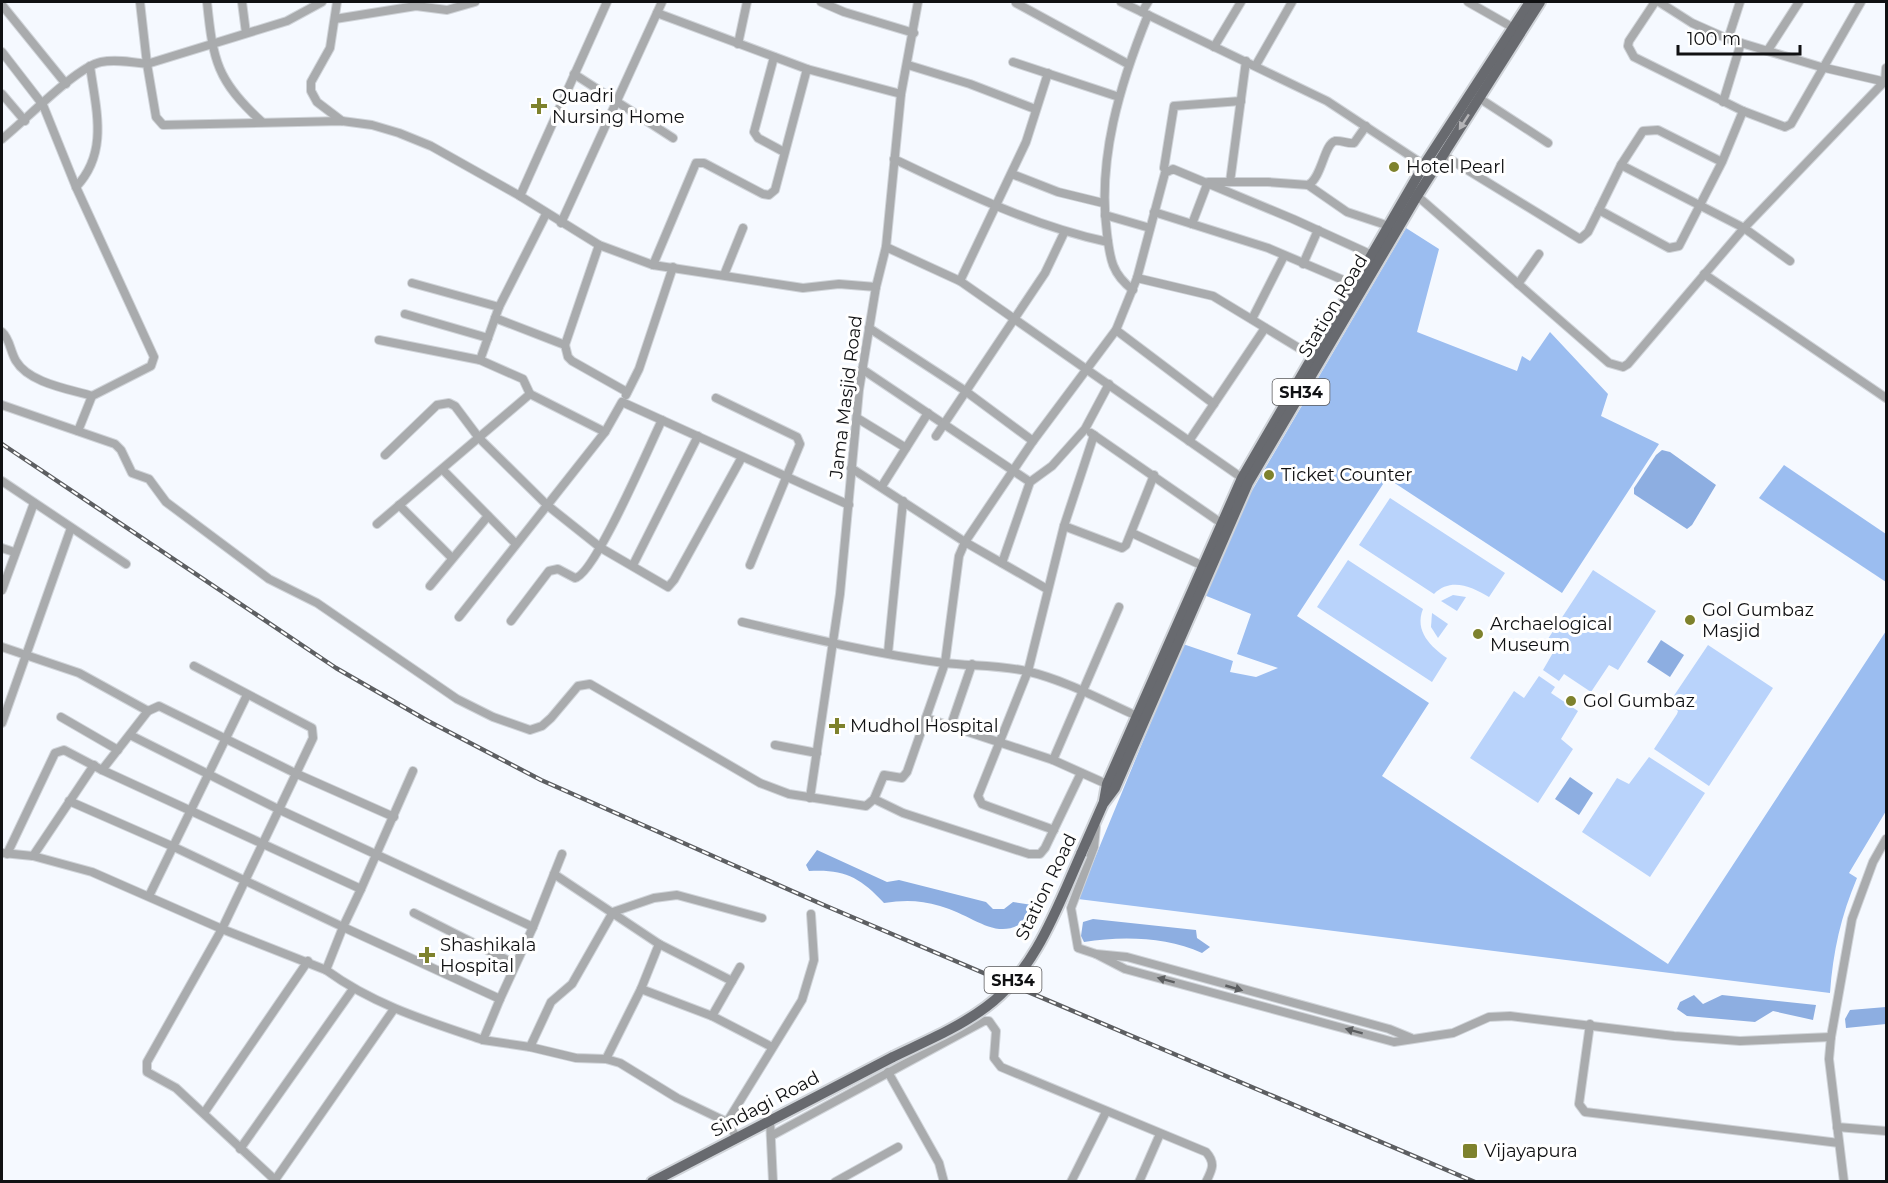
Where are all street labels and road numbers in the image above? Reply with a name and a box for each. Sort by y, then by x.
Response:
street label: Station Road [1294,251,1372,361]
street label: Jama Masjid Road [825,314,867,481]
road number: SH34 [1272,379,1330,405]
street label: Station Road [1011,830,1081,944]
road number: SH34 [984,967,1042,993]
street label: Sindagi Road [707,1066,823,1142]

